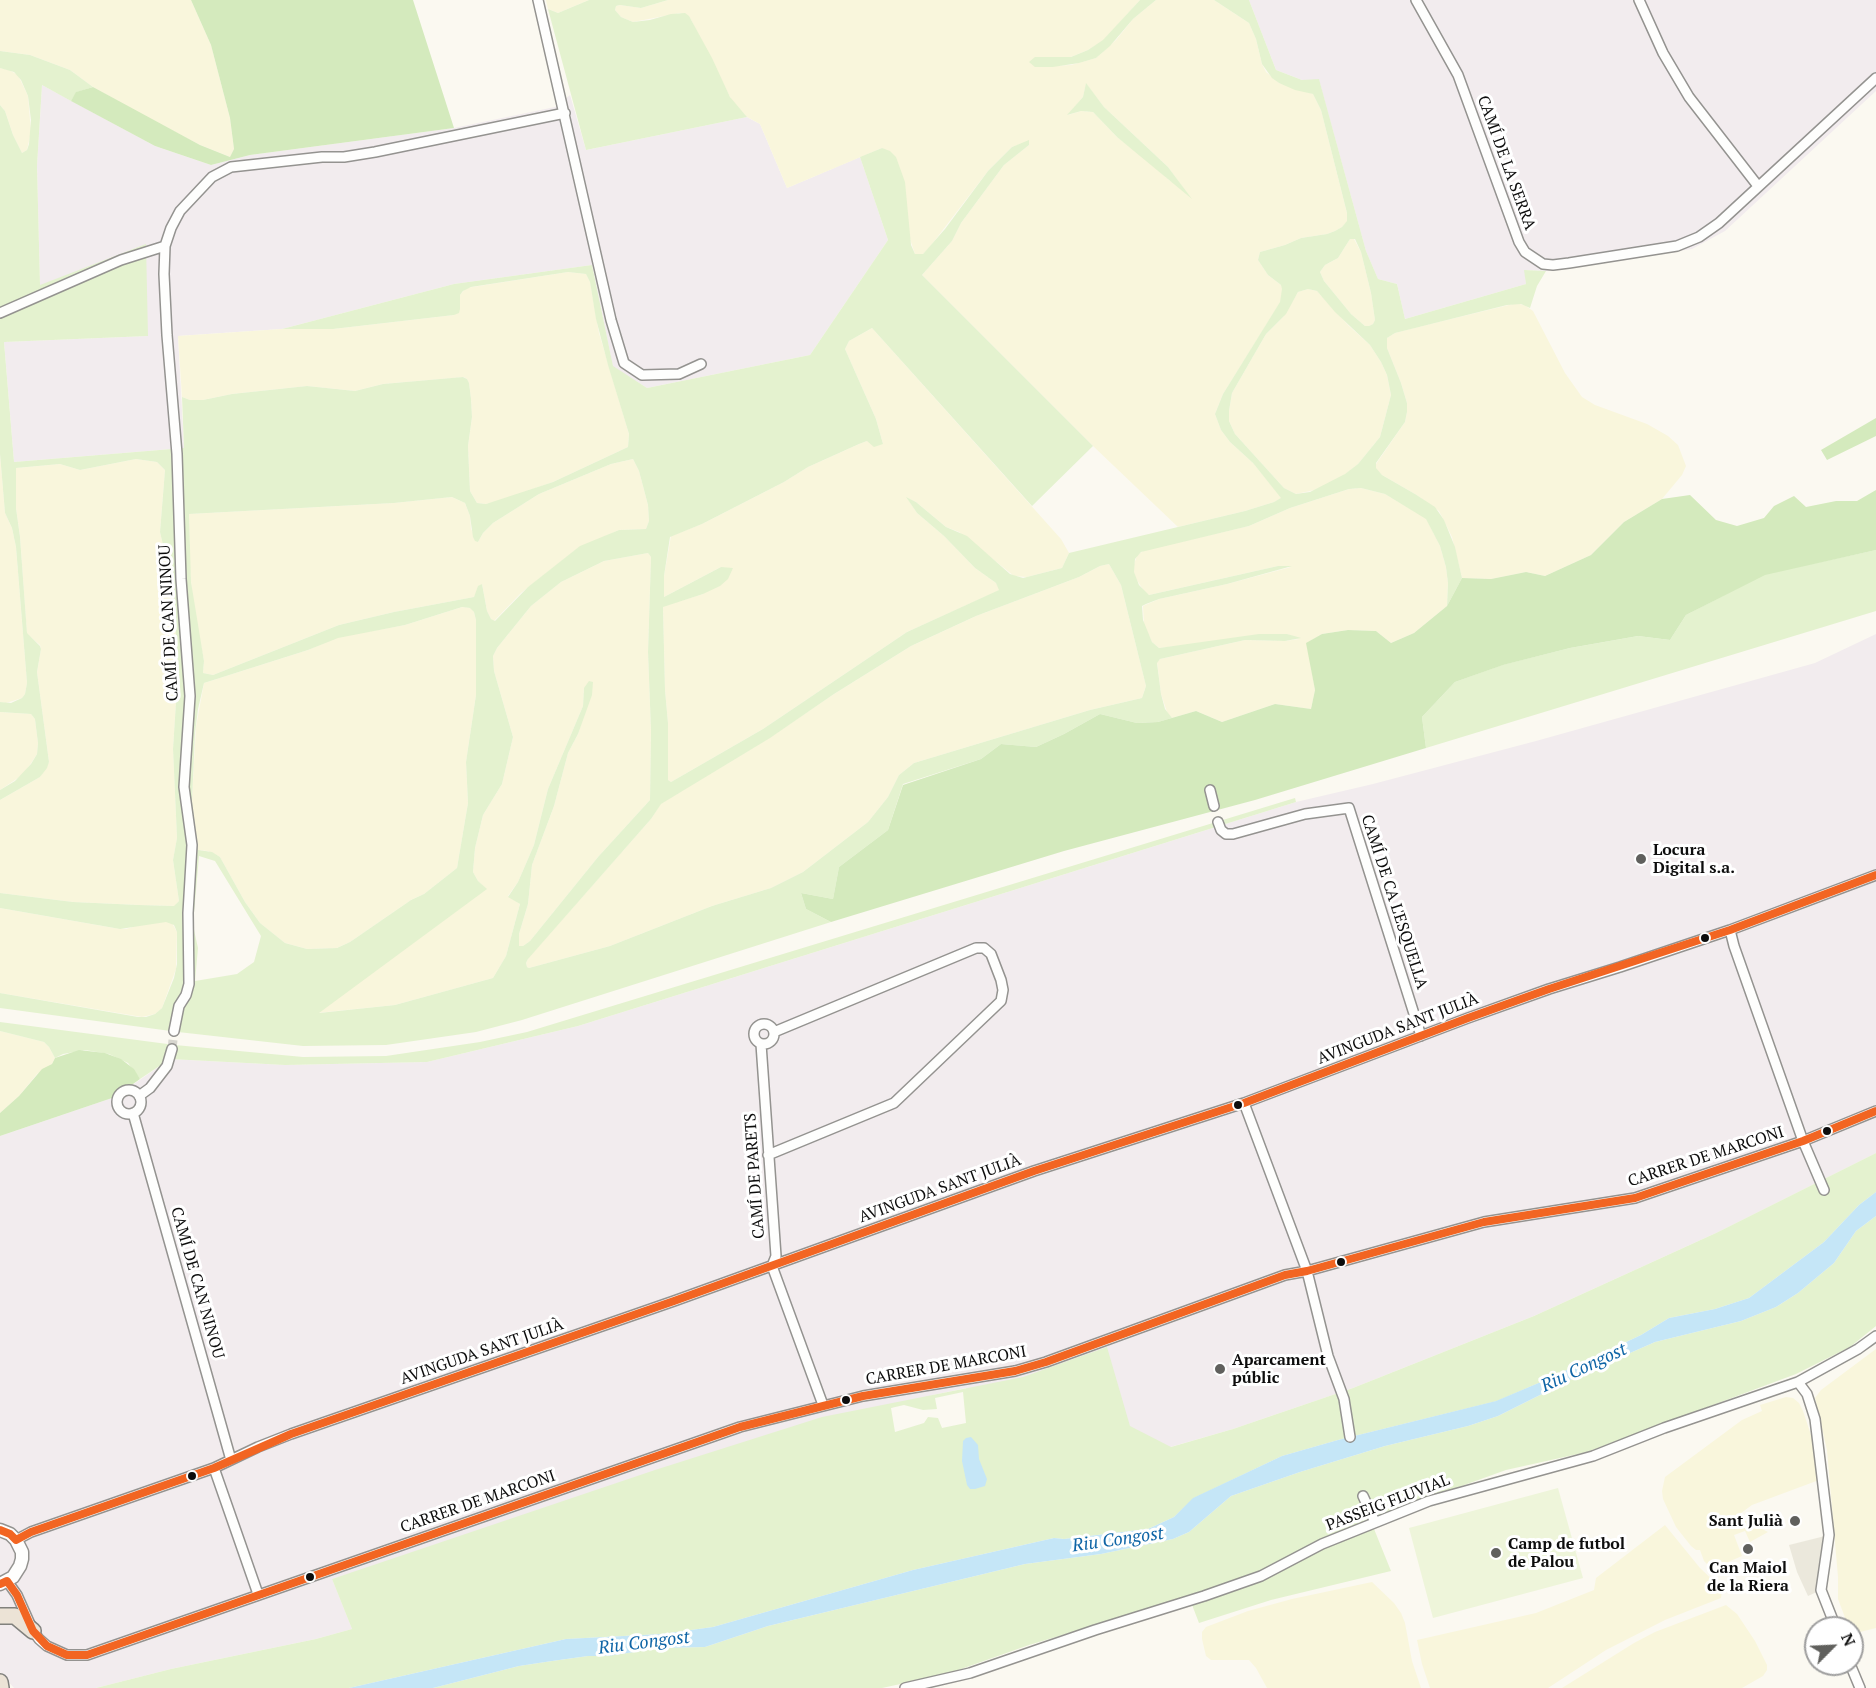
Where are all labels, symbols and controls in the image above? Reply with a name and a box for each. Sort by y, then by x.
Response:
street label: CAMÍ DE LA SERRA [1473,93,1539,233]
street label: CAMÍ DE CAN NINOU [155,544,183,702]
street label: CAMÍ DE CA L'ESQUELLA [1357,812,1431,992]
place label: Locura Digital s.a. [1653,840,1735,878]
marker: Locura Digital s.a. [1634,852,1648,866]
unlabelled marker [1699,932,1711,944]
street label: AVINGUDA SANT JULIÀ [1315,989,1481,1069]
unlabelled marker [1232,1099,1244,1111]
street label: CAMÍ DE PARETS [741,1112,769,1240]
street label: CARRER DE MARCONI [1626,1123,1786,1191]
unlabelled marker [1821,1125,1833,1137]
street label: AVINGUDA SANT JULIÀ [856,1151,1024,1227]
street label: CAMÍ DE CAN NINOU [166,1205,228,1361]
unlabelled marker [1335,1256,1347,1268]
street label: AVINGUDA SANT JULIÀ [398,1315,566,1389]
water label: Riu Congost [1538,1339,1630,1397]
street label: CARRER DE MARCONI [864,1342,1028,1390]
place label: Aparcament públic [1232,1350,1326,1388]
marker: Aparcament públic [1213,1362,1227,1376]
unlabelled marker [840,1394,852,1406]
street label: CARRER DE MARCONI [398,1466,558,1538]
unlabelled marker [186,1470,198,1482]
street label: PASSEIG FLUVIAL [1323,1471,1453,1535]
place label: Sant Julià [1709,1511,1783,1531]
marker: Sant Julià [1788,1514,1802,1528]
water label: Riu Congost [1071,1523,1165,1557]
place label: Camp de futbol de Palou [1508,1534,1625,1572]
marker: Can Maiol de la Riera [1741,1542,1755,1556]
marker: Camp de futbol de Palou [1489,1546,1503,1560]
place label: Can Maiol de la Riera [1707,1558,1789,1596]
unlabelled marker [304,1571,316,1583]
north arrow [1804,1616,1864,1676]
water label: Riu Congost [597,1627,691,1659]
text: N [1836,1629,1861,1650]

